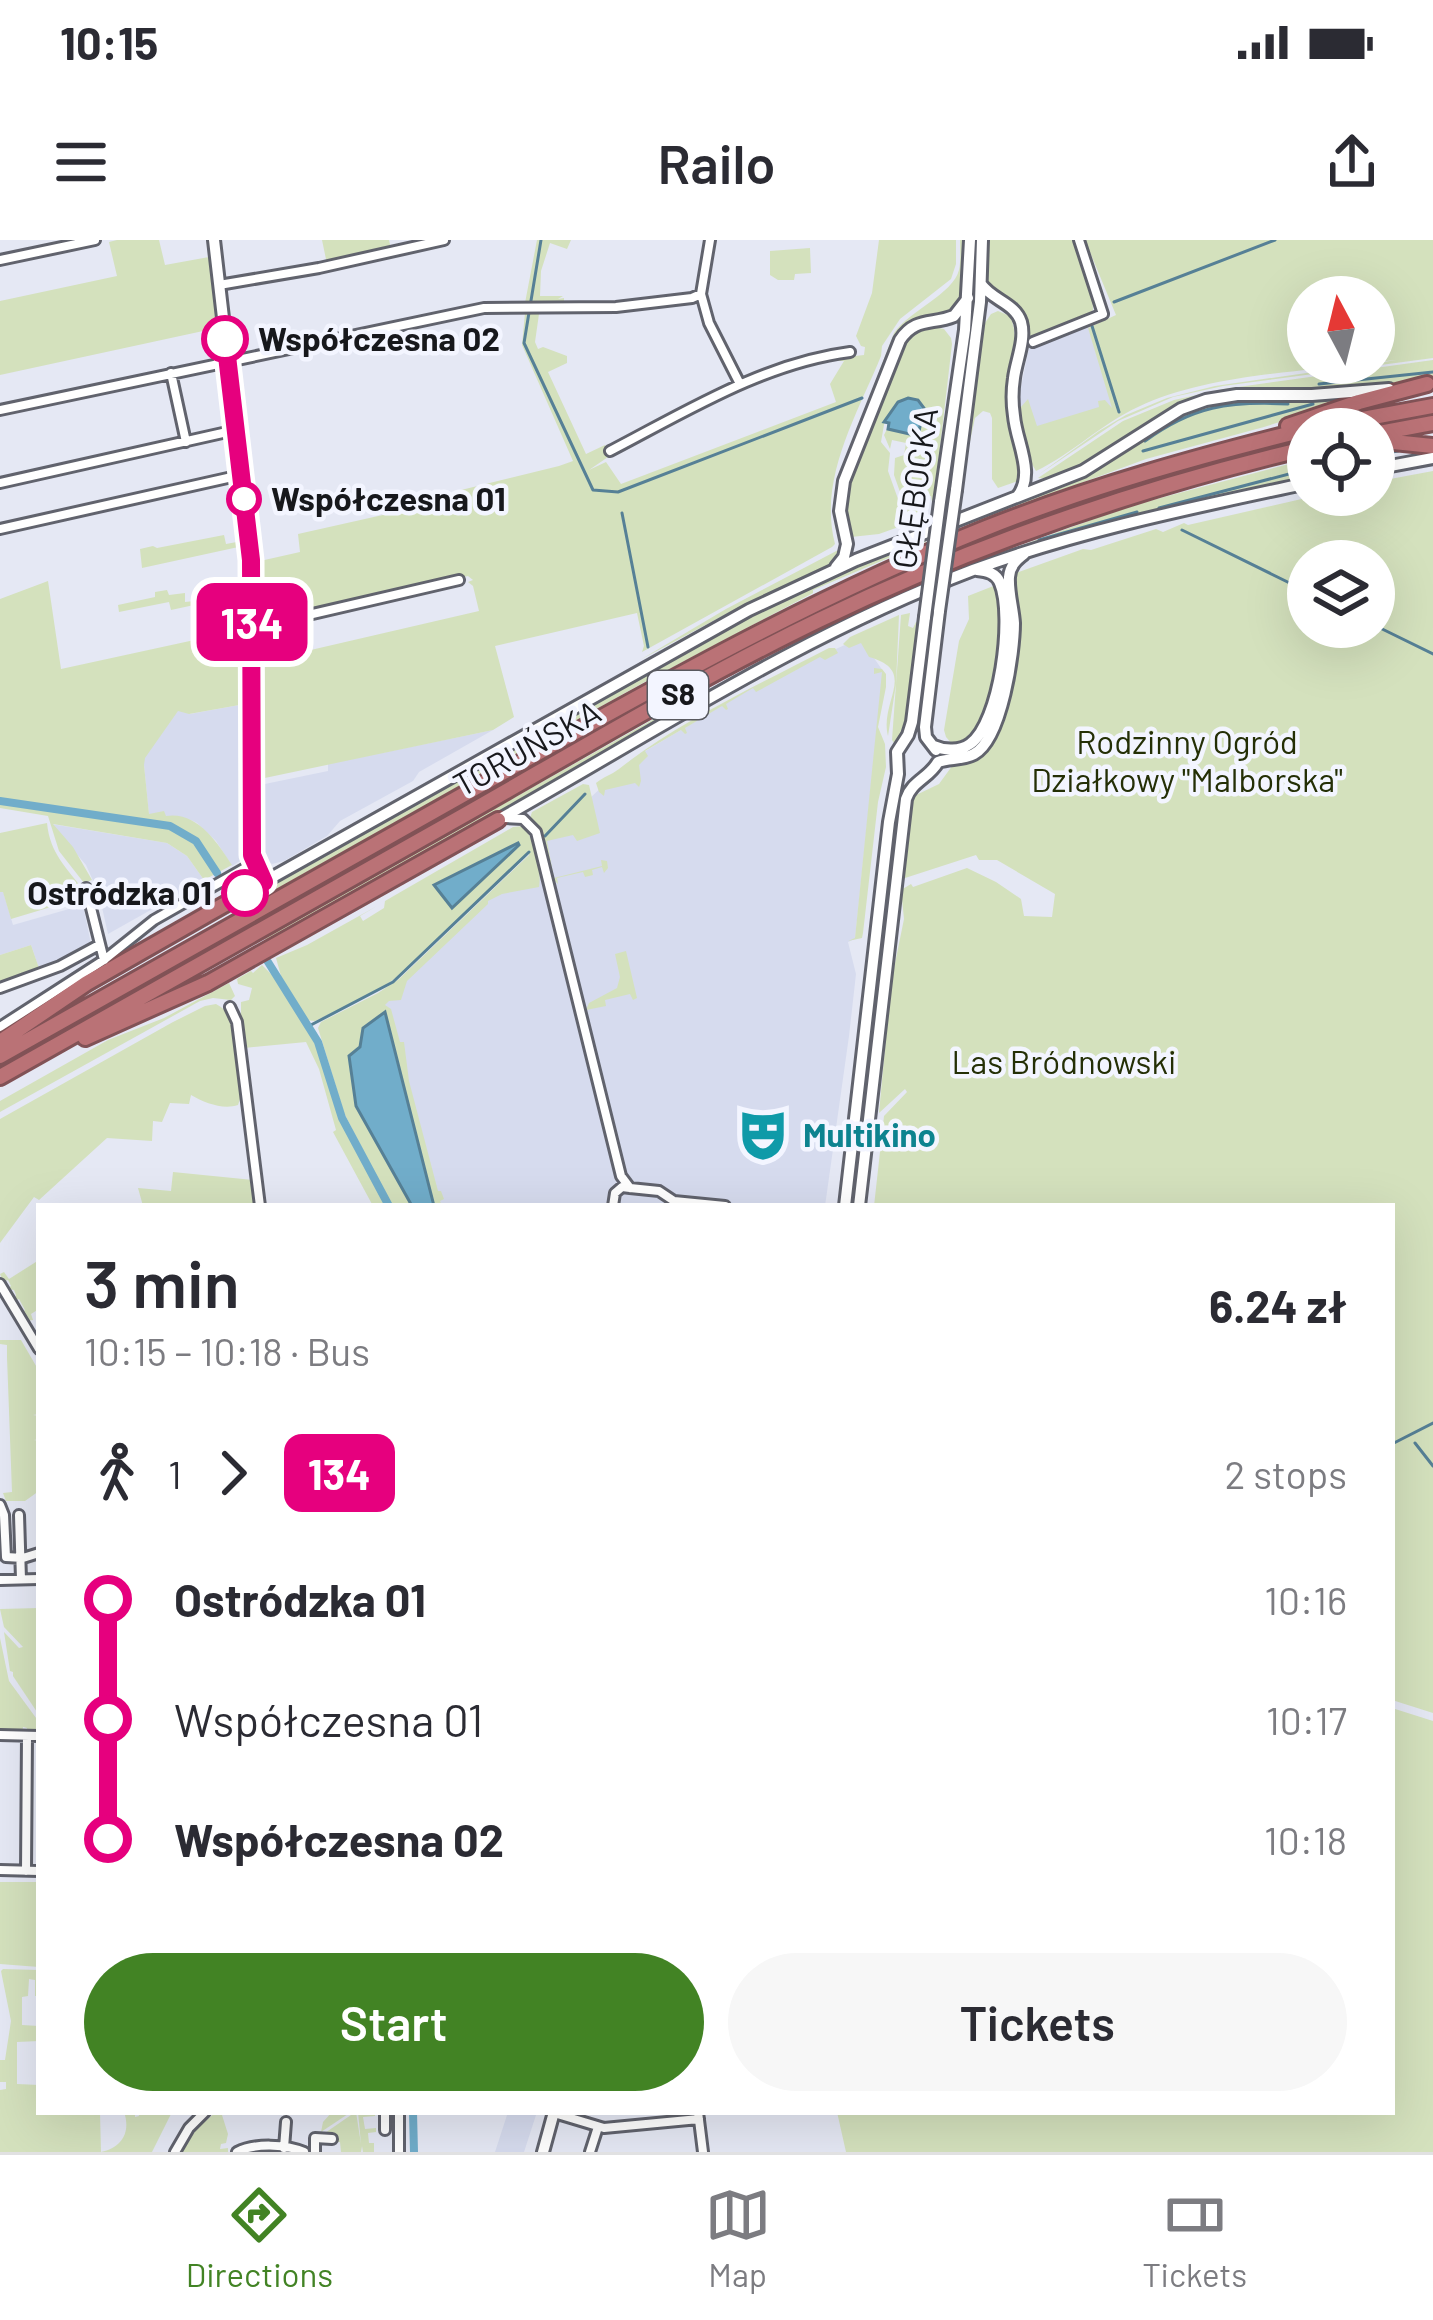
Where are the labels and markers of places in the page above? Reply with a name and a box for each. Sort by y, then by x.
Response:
marker: Współczesna 02 [203,317,247,361]
place label: Współczesna 02 [258,318,500,358]
place label: Współczesna 01 [271,478,506,518]
marker: Współczesna 01 [228,483,260,515]
marker: Ostródzka 01 [223,871,267,915]
place label: Ostródzka 01 [27,872,212,912]
theatre icon: Multikino [734,1106,792,1164]
place label: Multikino [803,1114,936,1154]

